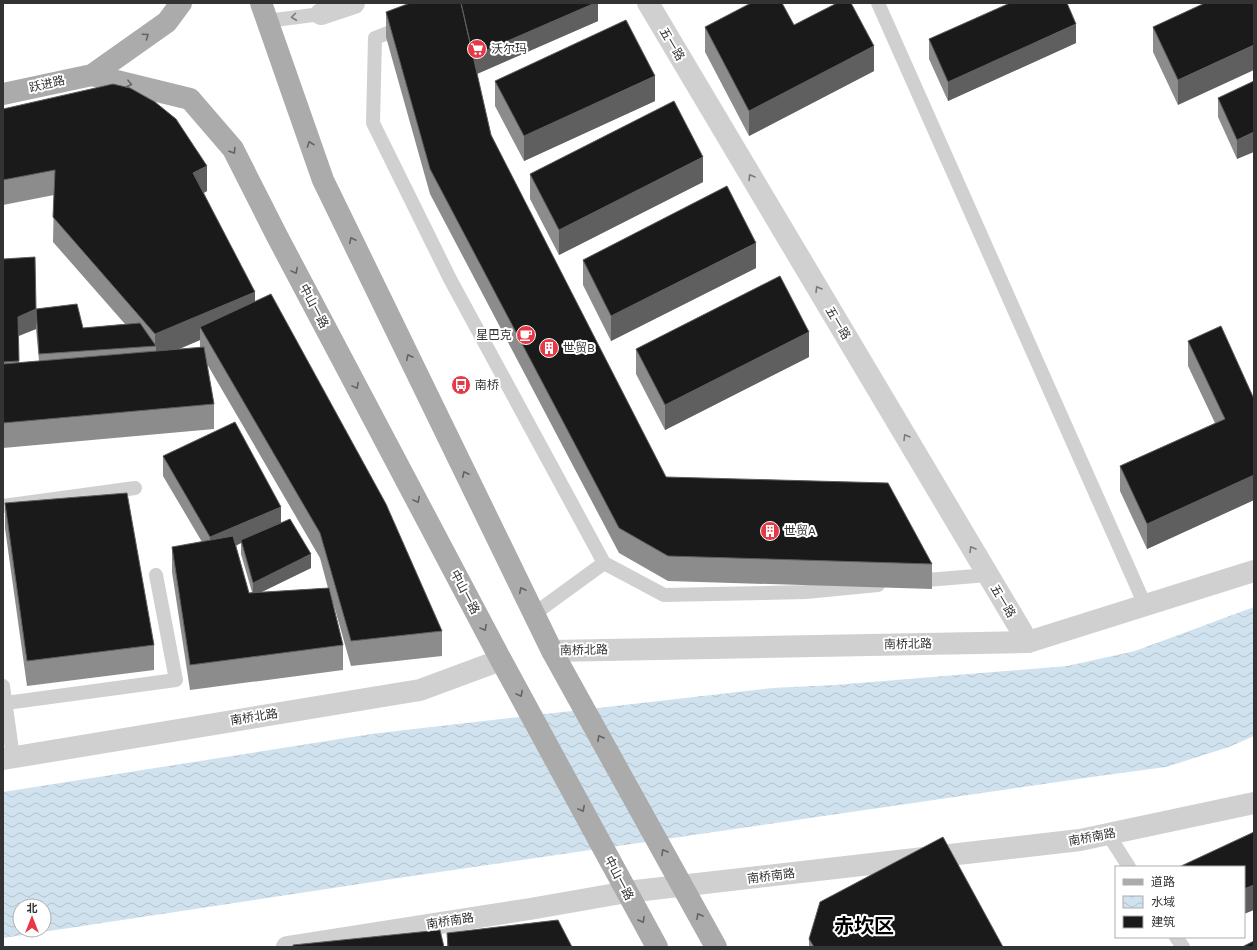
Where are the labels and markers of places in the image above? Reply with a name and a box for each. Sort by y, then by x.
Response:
supermarket icon: 沃尔玛 [466,38,488,60]
place label: 沃尔玛 [491,42,527,56]
cafe icon: 星巴克 [515,324,537,346]
place label: 星巴克 [476,328,512,342]
building icon: 世贸B [538,337,560,359]
place label: 世贸B [563,341,595,355]
bus stop icon: 南桥 [450,374,472,396]
place label: 南桥 [475,378,499,392]
building icon: 世贸A [759,520,781,542]
place label: 世贸A [784,524,816,538]

